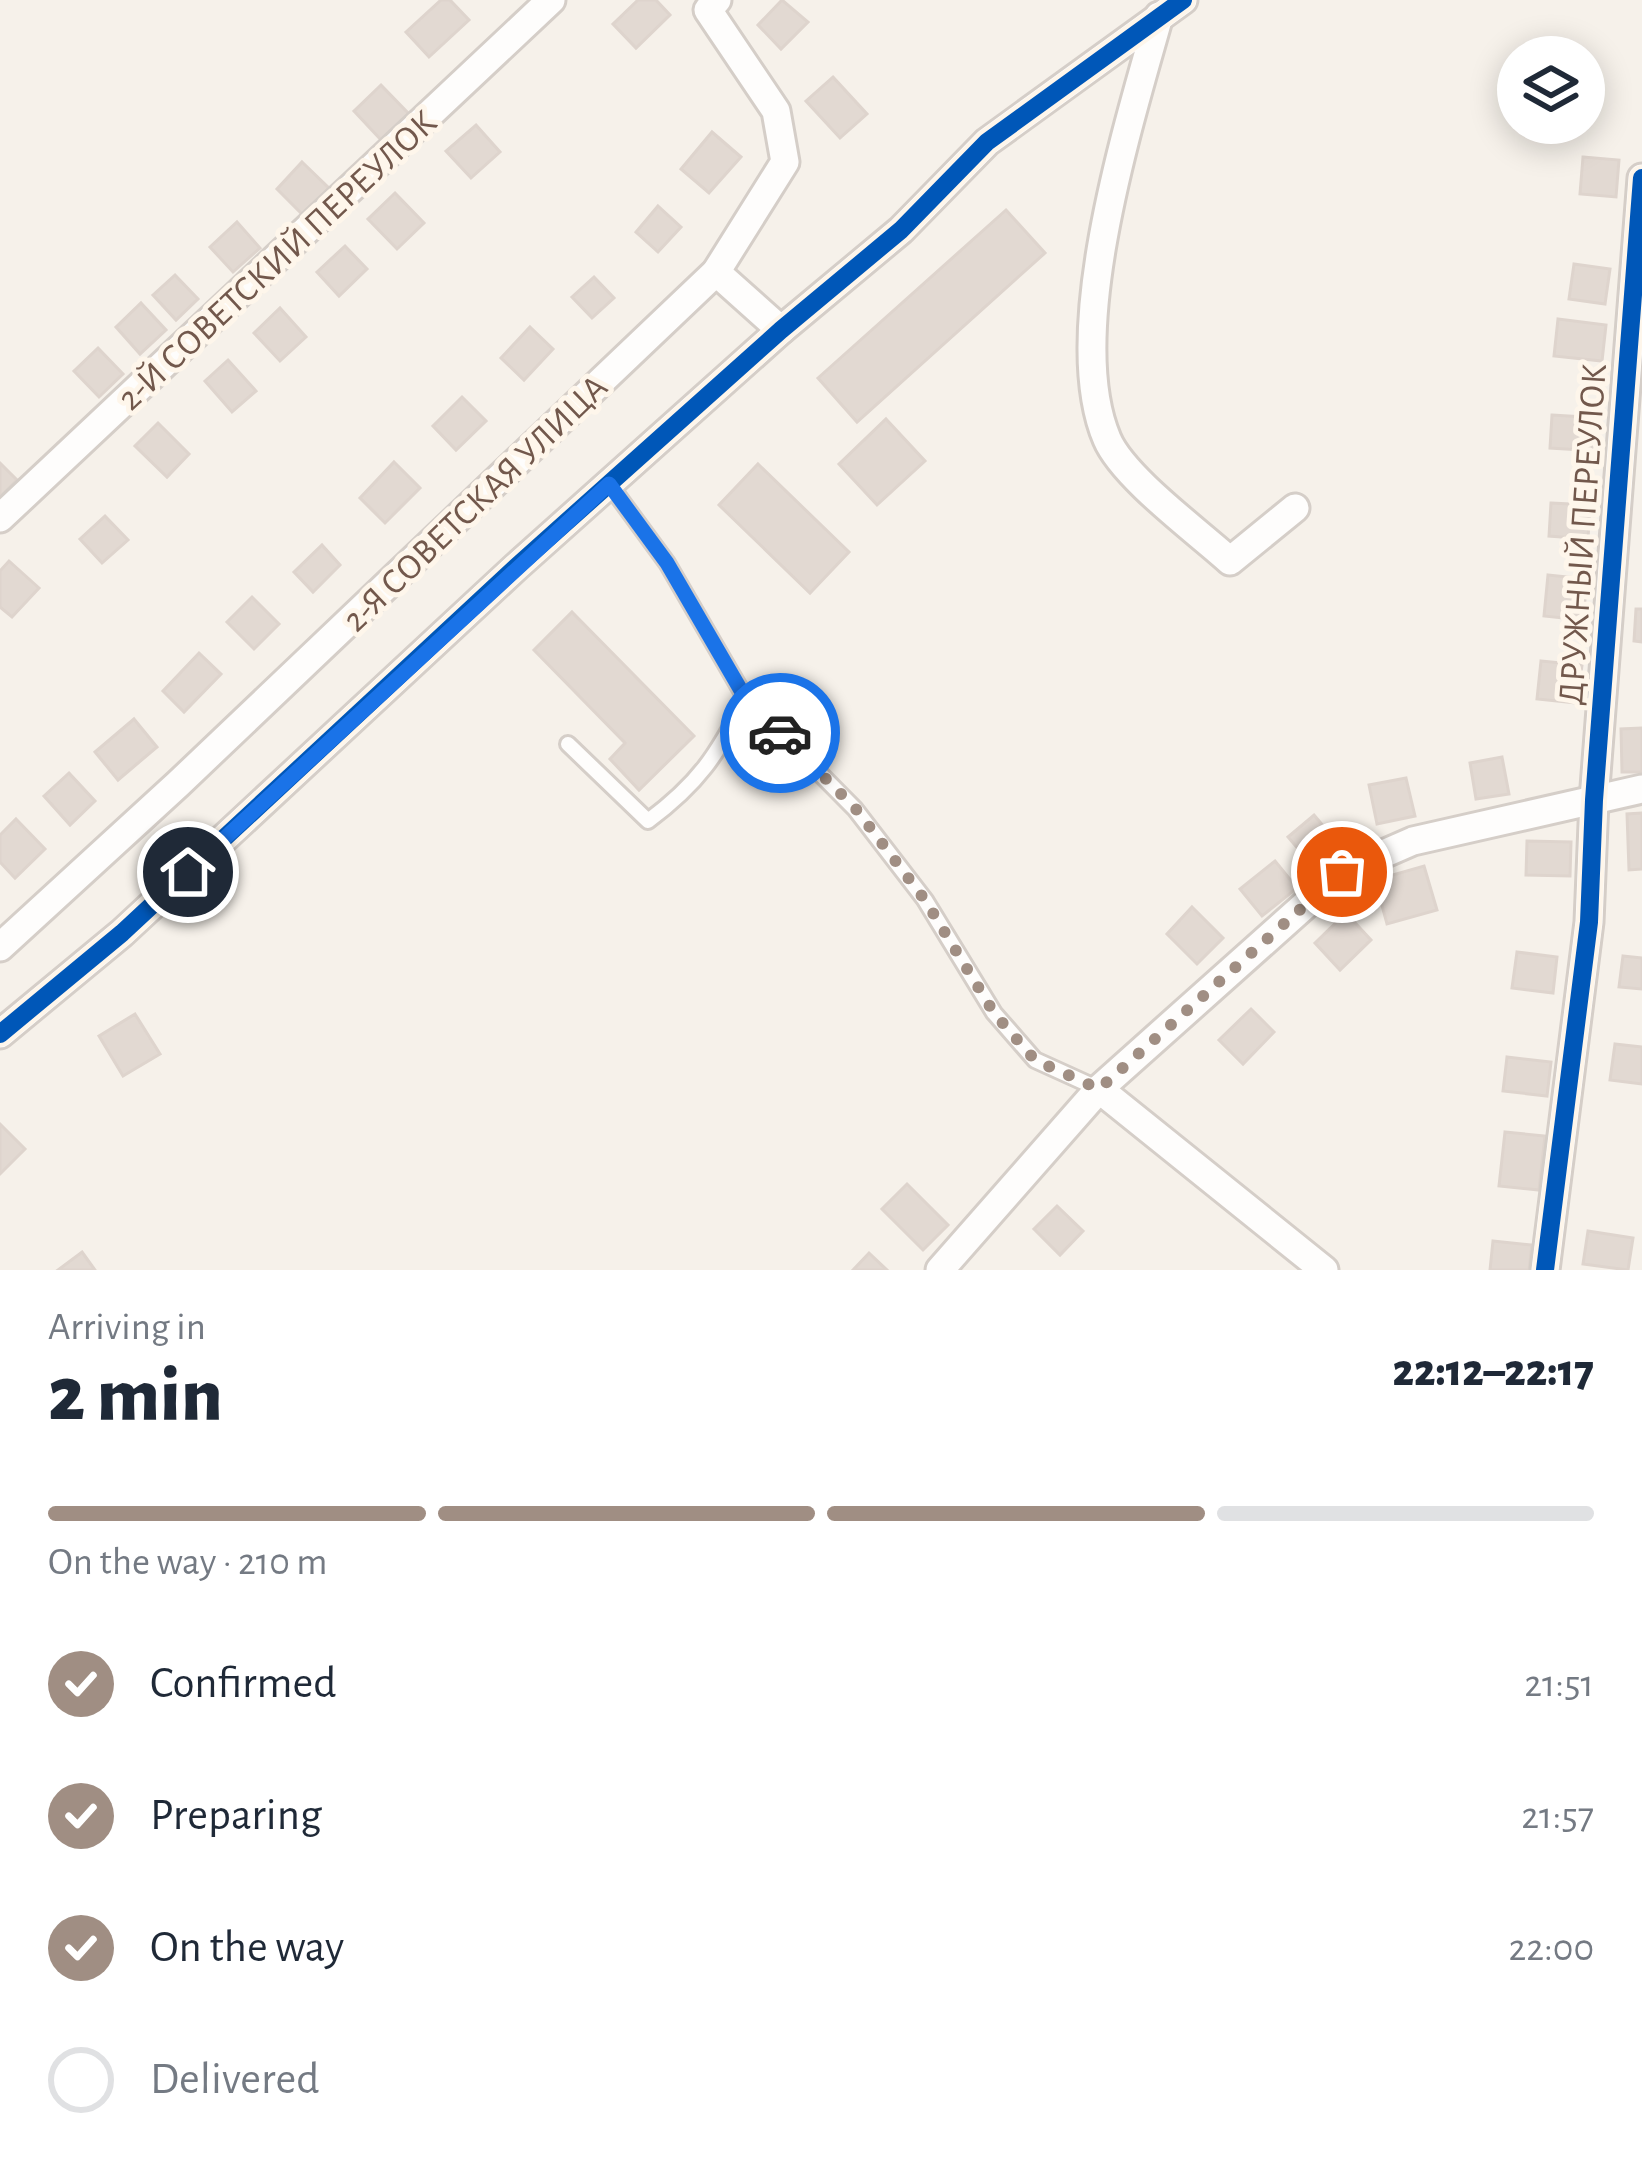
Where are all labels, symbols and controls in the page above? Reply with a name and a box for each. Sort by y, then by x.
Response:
map controls [1497,36,1605,144]
button: layers [1497,36,1605,144]
street label: 2-Й СОВЕТСКИЙ ПЕРЕУЛОК [110,103,444,417]
street label: ДРУЖНЫЙ ПЕРЕУЛОК [1552,362,1613,706]
street label: 2-Я СОВЕТСКАЯ УЛИЦА [336,368,614,638]
courier [720,673,840,793]
icon: car [747,700,813,766]
pin [137,821,239,923]
pin [1291,821,1393,923]
icon: home [155,839,221,905]
icon: bag [1309,839,1375,905]
text: Arriving in [48,1308,206,1347]
text: 22:12–22:17 [1392,1349,1594,1394]
text: 2 min [48,1357,223,1435]
text: On the way · 210 m [48,1543,327,1582]
icon: check [48,1651,114,1717]
text: Confirmed [150,1661,336,1706]
text: 21:51 [1524,1665,1594,1704]
icon: check [48,1783,114,1849]
text: Preparing [150,1793,322,1838]
text: 21:57 [1521,1797,1594,1836]
icon: check [48,1915,114,1981]
text: On the way [150,1925,344,1970]
text: 22:00 [1508,1929,1594,1968]
text: Delivered [150,2057,319,2102]

